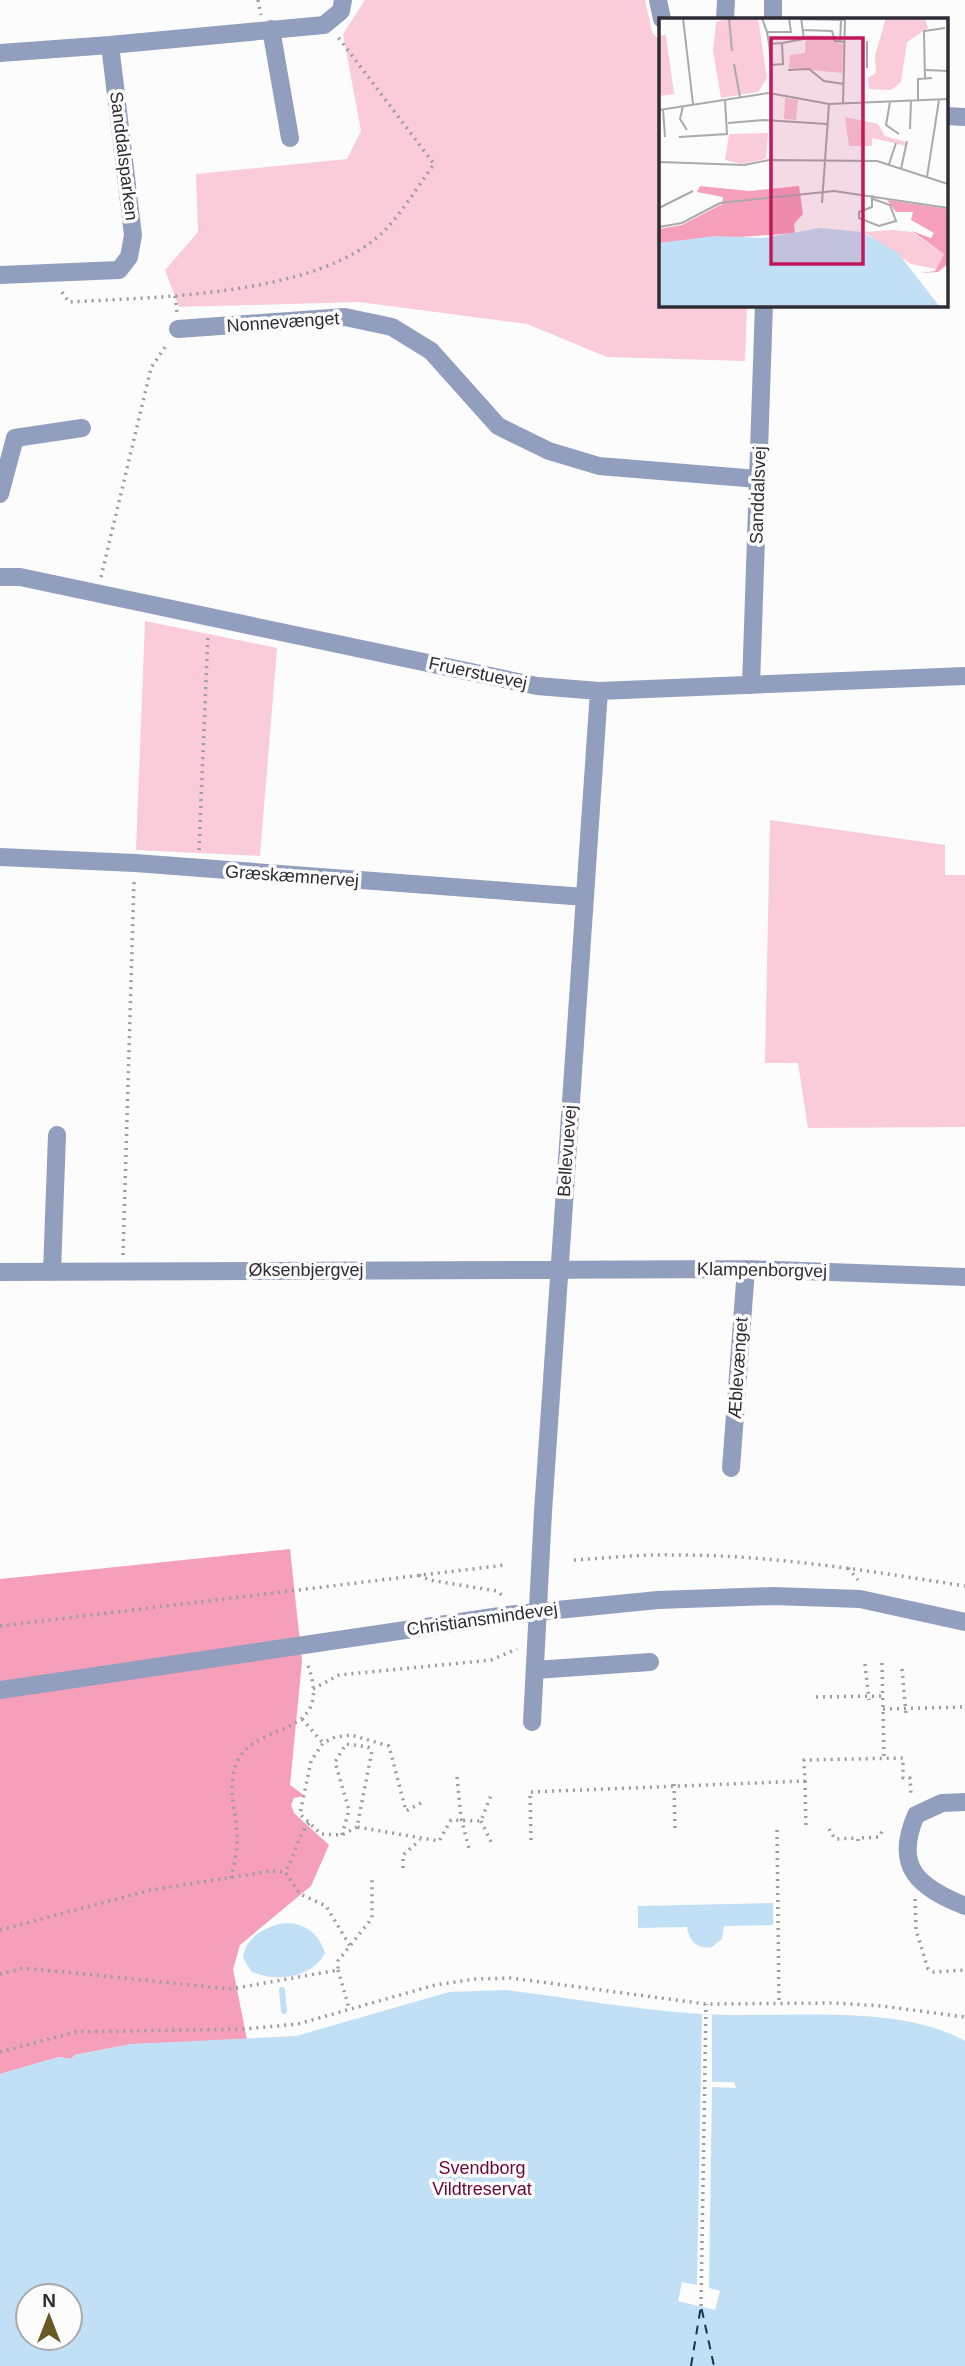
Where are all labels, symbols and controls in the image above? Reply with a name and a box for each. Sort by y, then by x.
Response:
inset map [659,18,948,306]
street label: Sanddalsparken [106,90,142,222]
street label: Nonnevænget [226,308,340,336]
street label: Sanddalsvej [746,446,770,544]
street label: Fruerstuevej [427,653,529,693]
street label: Græskæmnervej [224,861,360,891]
street label: Bellevuevej [554,1104,580,1198]
street label: Klampenborgvej [697,1259,827,1281]
street label: Øksenbjergvej [248,1260,364,1280]
street label: Æblevænget [724,1316,752,1420]
street label: Christiansmindevej [405,1599,559,1639]
park label: Svendborg Vildtreservat [432,2158,532,2199]
north arrow [14,2282,84,2352]
text: N [42,2290,56,2311]

